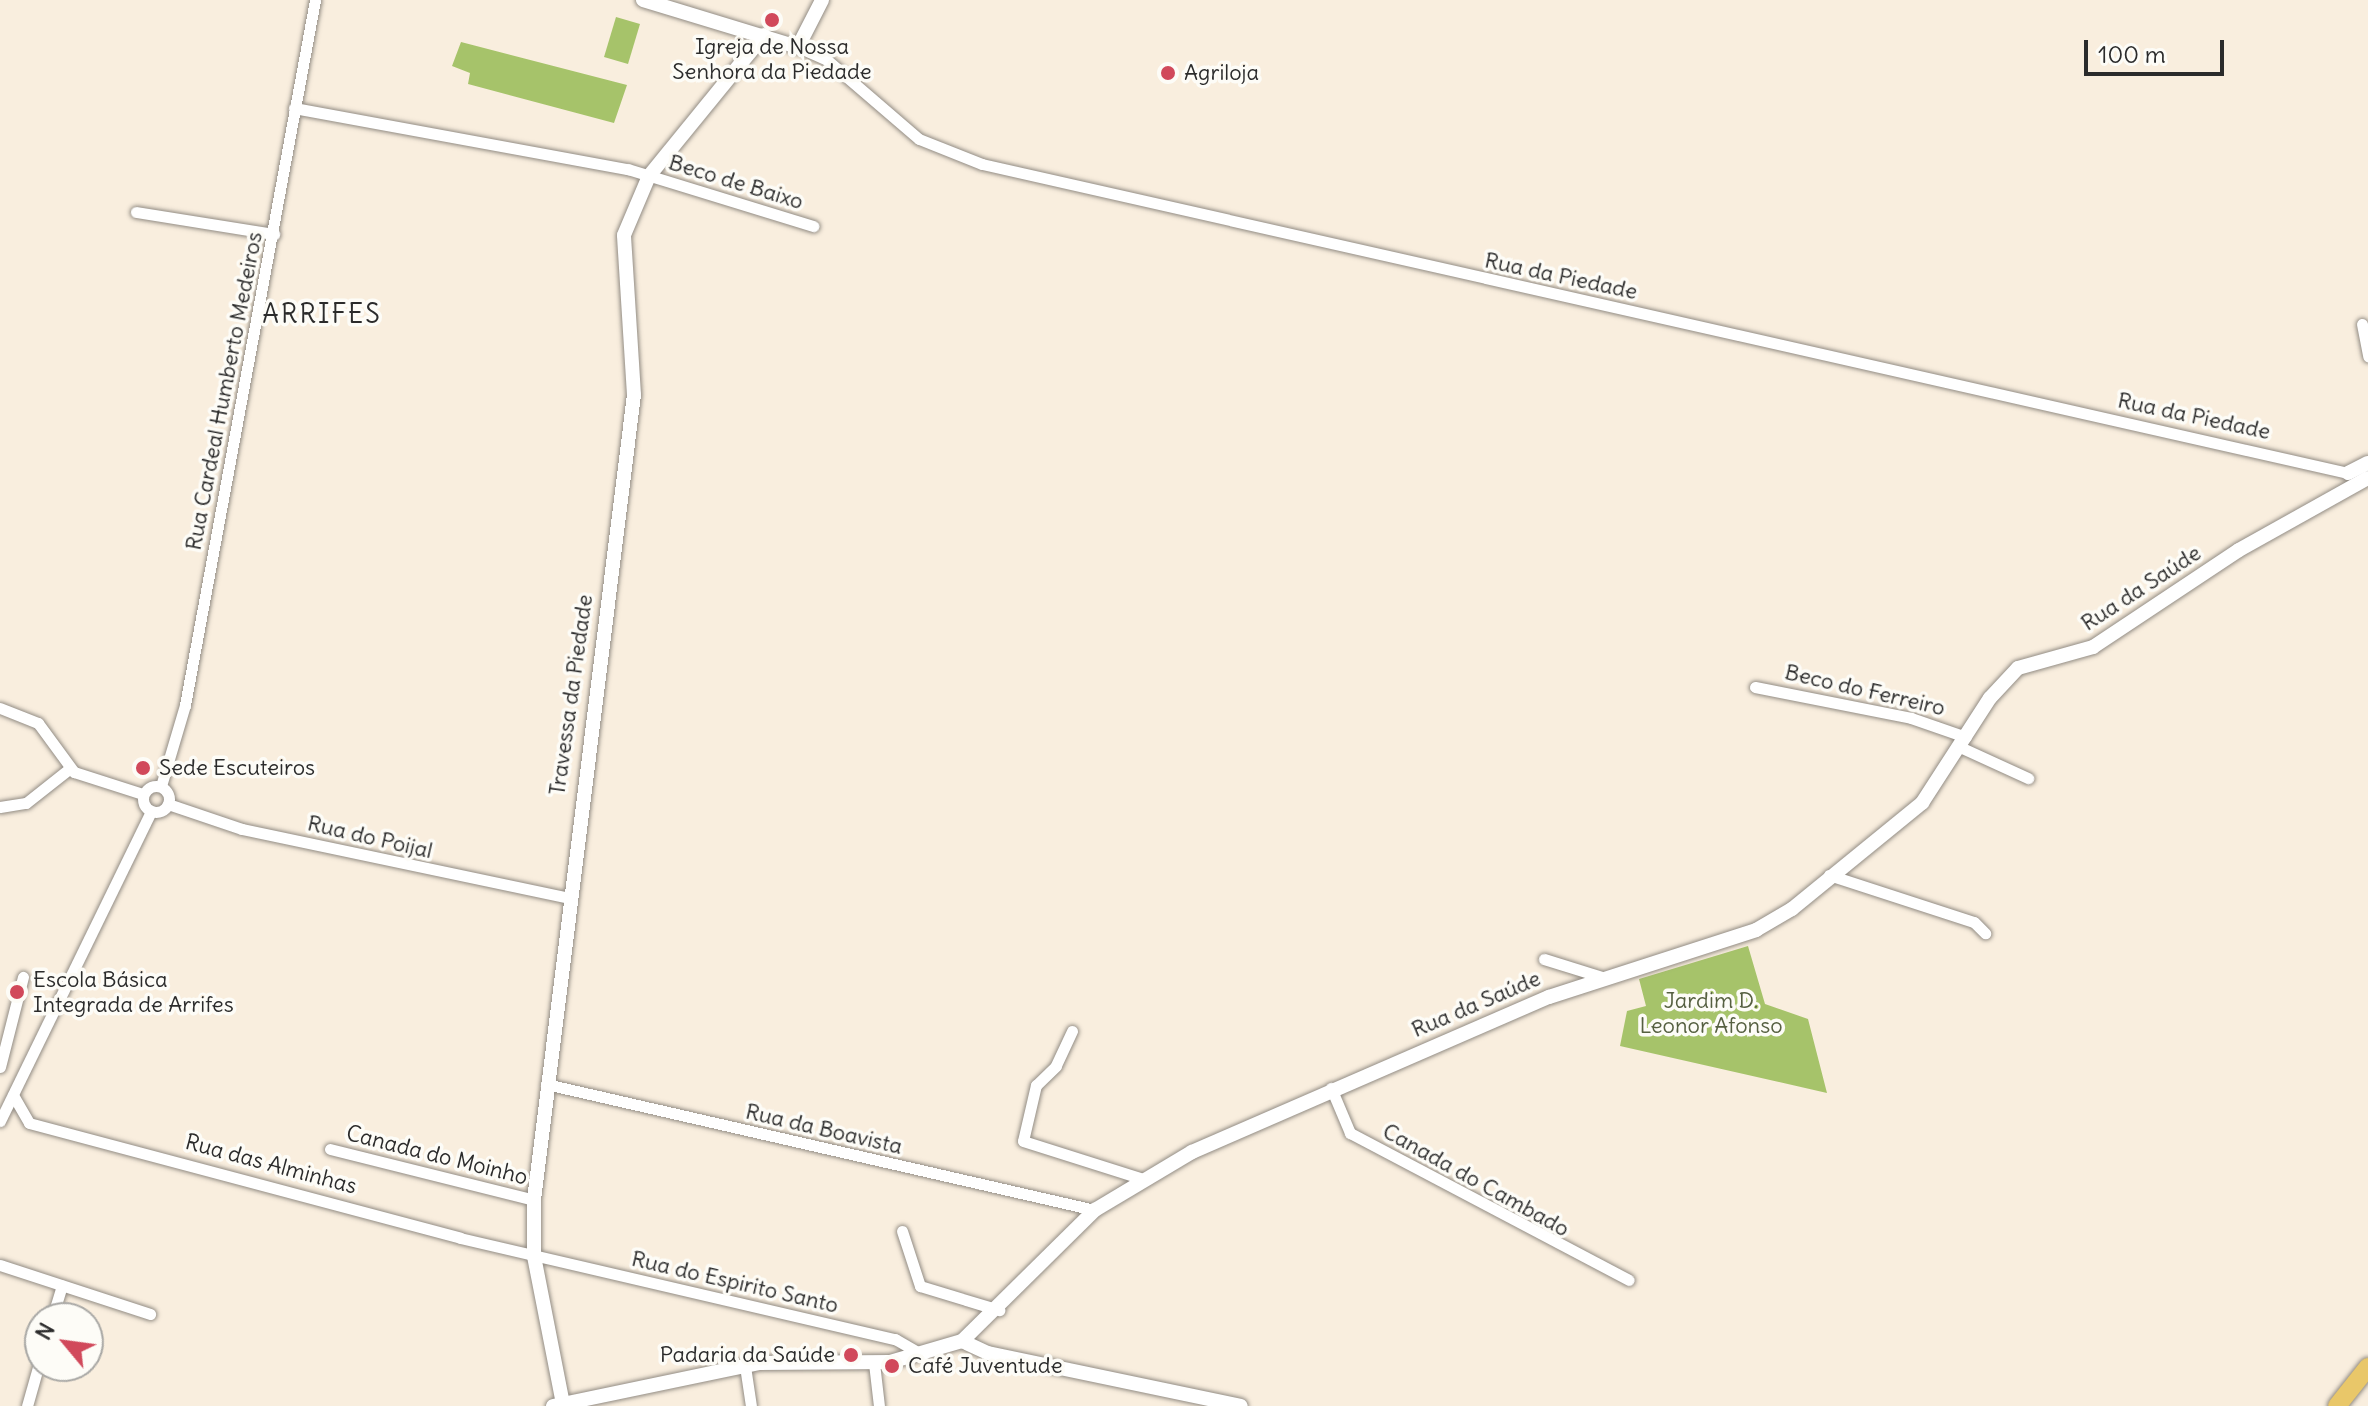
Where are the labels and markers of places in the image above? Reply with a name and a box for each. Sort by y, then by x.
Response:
marker: Igreja de Nossa Senhora da Piedade [763,11,781,29]
place label: Igreja de Nossa Senhora da Piedade [672,33,872,84]
place label: Agriloja [1184,60,1259,86]
marker: Agriloja [1159,64,1177,82]
place label: Sede Escuteiros [159,755,315,781]
marker: Sede Escuteiros [134,759,152,777]
place label: Escola Básica Integrada de Arrifes [33,966,234,1018]
marker: Escola Básica Integrada de Arrifes [8,983,26,1001]
place label: Padaria da Saúde [660,1342,835,1368]
marker: Padaria da Saúde [842,1346,860,1364]
place label: Café Juventude [908,1353,1063,1379]
marker: Café Juventude [883,1357,901,1375]

